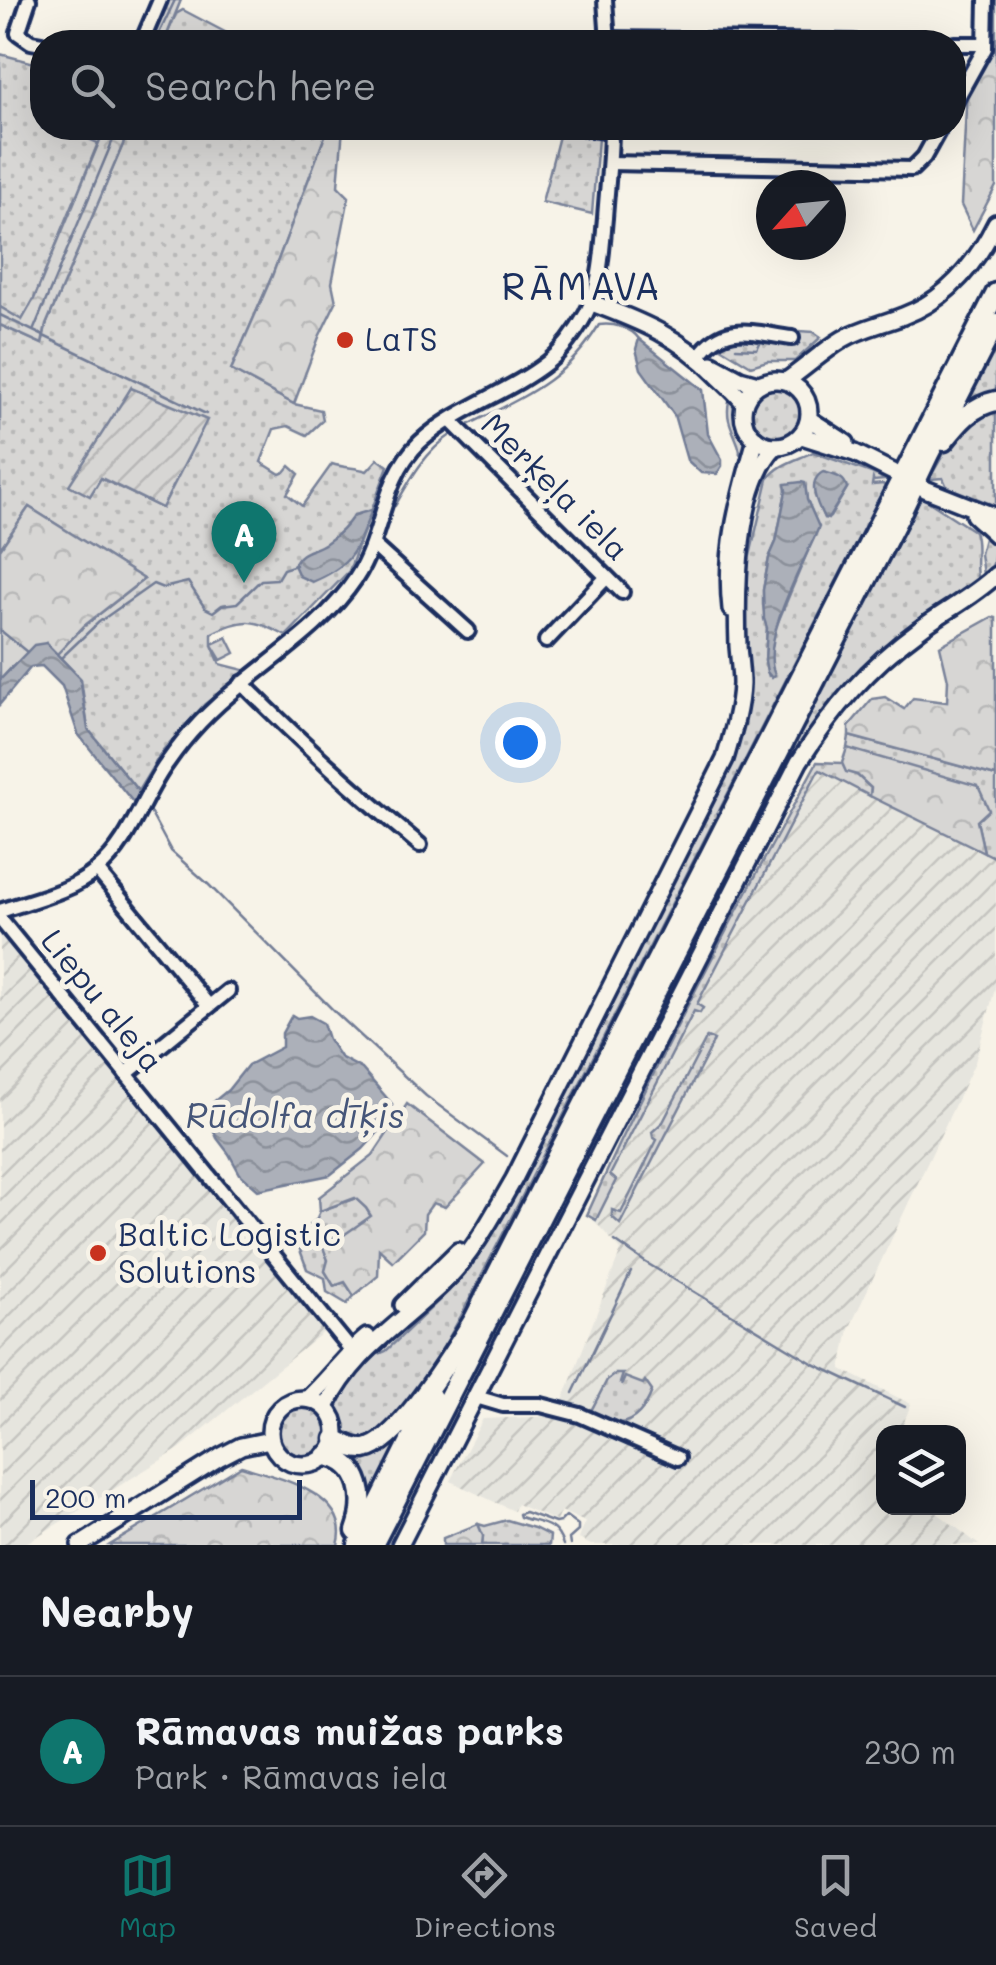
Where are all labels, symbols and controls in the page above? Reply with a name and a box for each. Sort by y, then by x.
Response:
search box [30,30,966,140]
icon: search [65,58,120,113]
text: Search here [145,60,376,110]
north arrow [756,170,846,260]
district label: RĀMAVA [501,260,663,310]
place label: LaTS [365,317,438,359]
marker: LaTS [334,329,356,351]
street label: Merķeļa iela [472,403,639,570]
pin: A [212,500,276,583]
your location [495,717,546,768]
street label: Liepu aleja [33,920,174,1080]
water label: Rūdolfa dīķis [185,1091,405,1138]
place label: Baltic Logistic Solutions [118,1212,341,1291]
marker: Baltic Logistic Solutions [87,1242,109,1264]
map controls [876,1425,966,1515]
button: layers [876,1425,966,1515]
scale bar [30,1475,302,1520]
text: 200 m [45,1479,126,1515]
text: Nearby [40,1583,194,1638]
text: Rāmavas muižas parks [135,1705,564,1755]
text: A [61,1730,84,1772]
text: 230 m [864,1730,956,1772]
text: Park · Rāmavas iela [135,1755,448,1797]
tab: Map [119,1848,176,1944]
tab: Directions [414,1848,556,1944]
tab: Saved [794,1848,877,1944]

